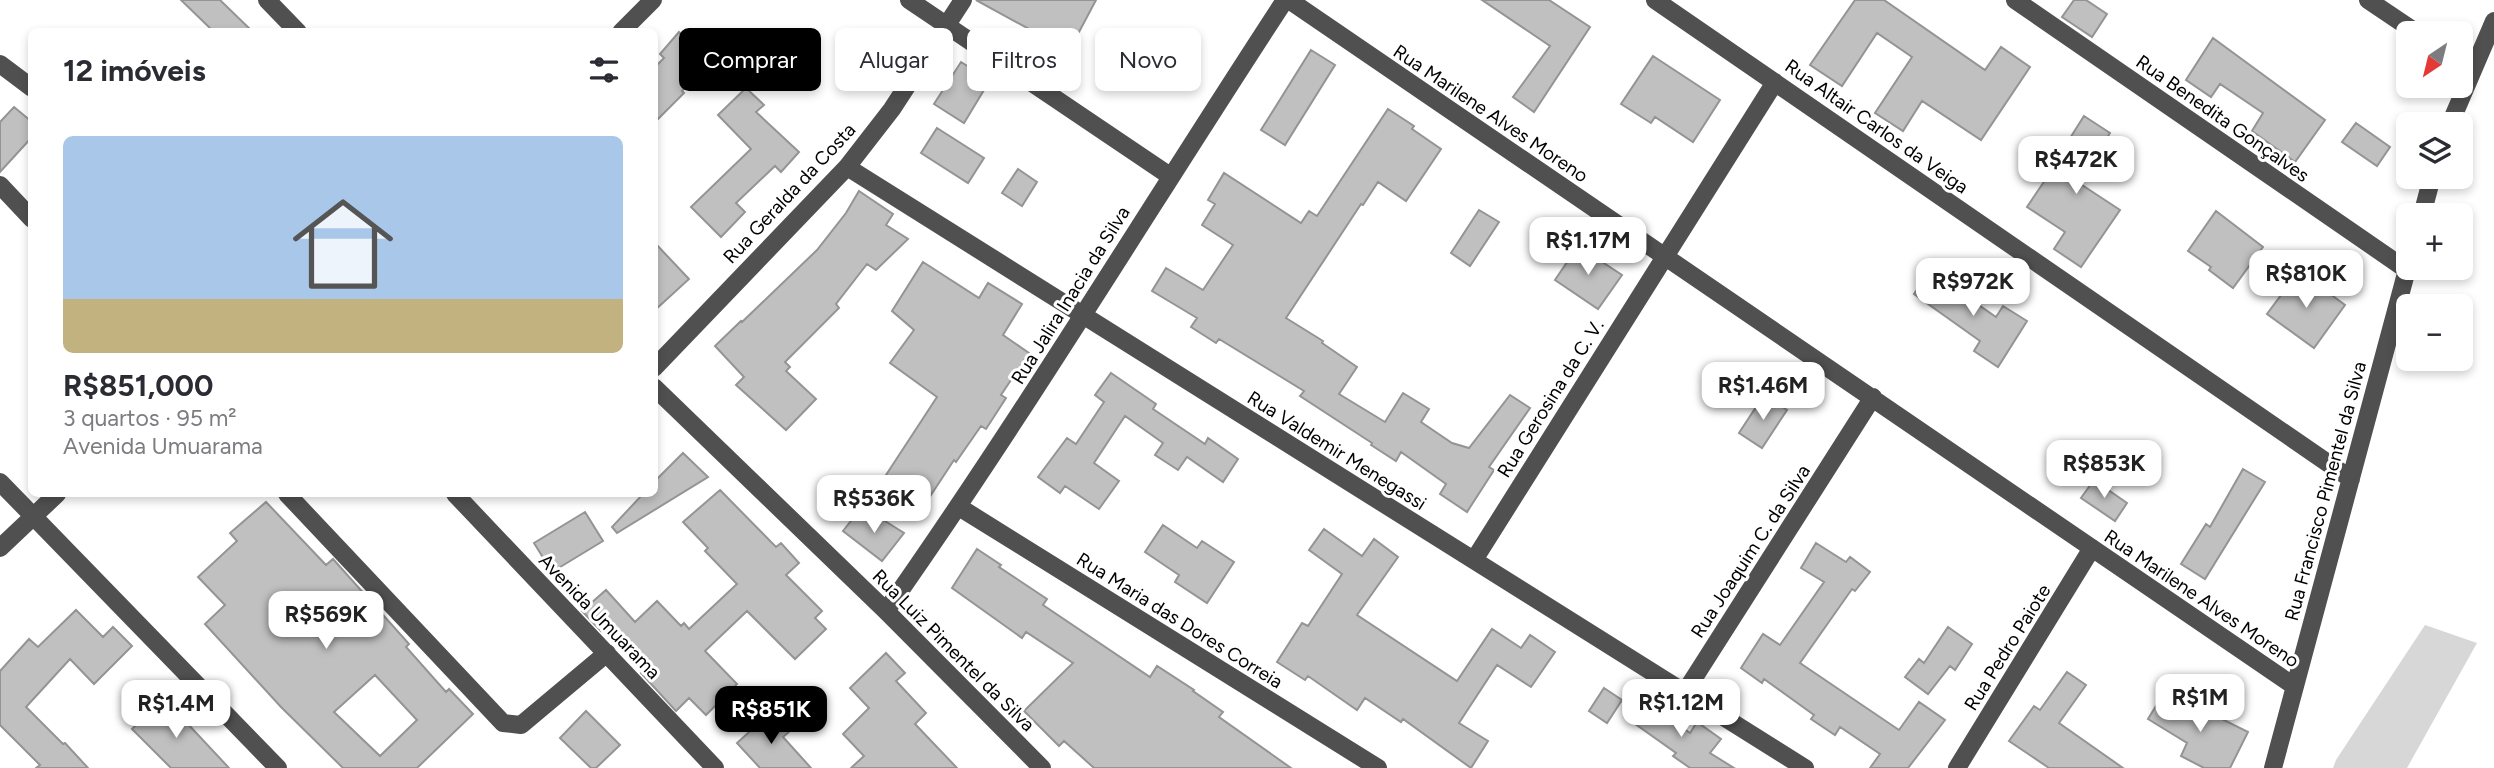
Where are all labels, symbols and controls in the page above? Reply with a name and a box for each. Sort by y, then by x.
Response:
north arrow [2396,21,2473,98]
map controls [2396,21,2473,371]
chip: Comprar [679,28,821,91]
chip: Alugar [835,28,953,91]
chip: Filtros [967,28,1081,91]
chip: Novo [1095,28,1201,91]
street label: Rua Marilene Alves Moreno [1389,40,1592,187]
street label: Rua Benedita Gonçalves [2132,50,2314,187]
icon: filters [585,51,623,89]
text: 12 imóveis [63,52,206,89]
street label: Rua Altair Carlos da Veiga [1781,54,1973,198]
button: layers [2396,112,2473,189]
street label: Rua Geralda da Costa [718,118,860,268]
pin: R$472K [2019,136,2133,196]
text: R$472K [2034,145,2118,173]
icon: home [280,181,406,307]
street label: Rua Jalira Inacia da Silva [1006,202,1135,388]
button: + [2396,203,2473,280]
pin: R$1.17M [1523,218,1653,277]
text: R$1.17M [1545,226,1631,254]
pin: R$810K [2249,250,2363,310]
pin: R$972K [1916,258,2030,318]
text: R$810K [2265,259,2347,287]
text: R$972K [1932,267,2014,295]
button: − [2396,294,2473,371]
street label: Rua Gerosina da C. V. [1492,315,1609,482]
street label: Rua Francisco Pimentel da Silva [2280,359,2371,623]
pin: R$1.46M [1698,362,1828,422]
text: R$851,000 [63,367,213,404]
text: R$1.46M [1718,371,1808,399]
street label: Rua Valdemir Menegassi [1243,386,1430,515]
text: 3 quartos · 95 m² [63,404,237,432]
text: Avenida Umuarama [63,432,263,460]
pin: R$853K [2047,440,2161,500]
text: R$853K [2062,449,2146,477]
street label: Rua Joaquim C. da Silva [1686,460,1815,642]
pin: R$536K [817,476,931,535]
text: R$536K [833,484,915,512]
street label: Rua Marilene Alves Moreno [2100,525,2303,672]
street label: Rua Maria das Dores Correia [1072,547,1287,693]
street label: Avenida Umuarama [534,549,665,684]
street label: Rua Luiz Pimentel da Silva [868,564,1040,736]
street label: Rua Pedro Paiote [1959,580,2056,715]
pin: R$569K [269,592,383,651]
text: R$569K [285,600,367,628]
pin: R$1M [2159,674,2241,734]
pin: R$1.4M [119,680,233,740]
pin: R$1.12M [1616,680,1746,739]
text: R$1M [2172,683,2229,711]
pin: R$851K [714,686,828,746]
text: R$1.12M [1638,688,1724,716]
text: R$1.4M [137,689,215,717]
text: R$851K [731,695,811,723]

